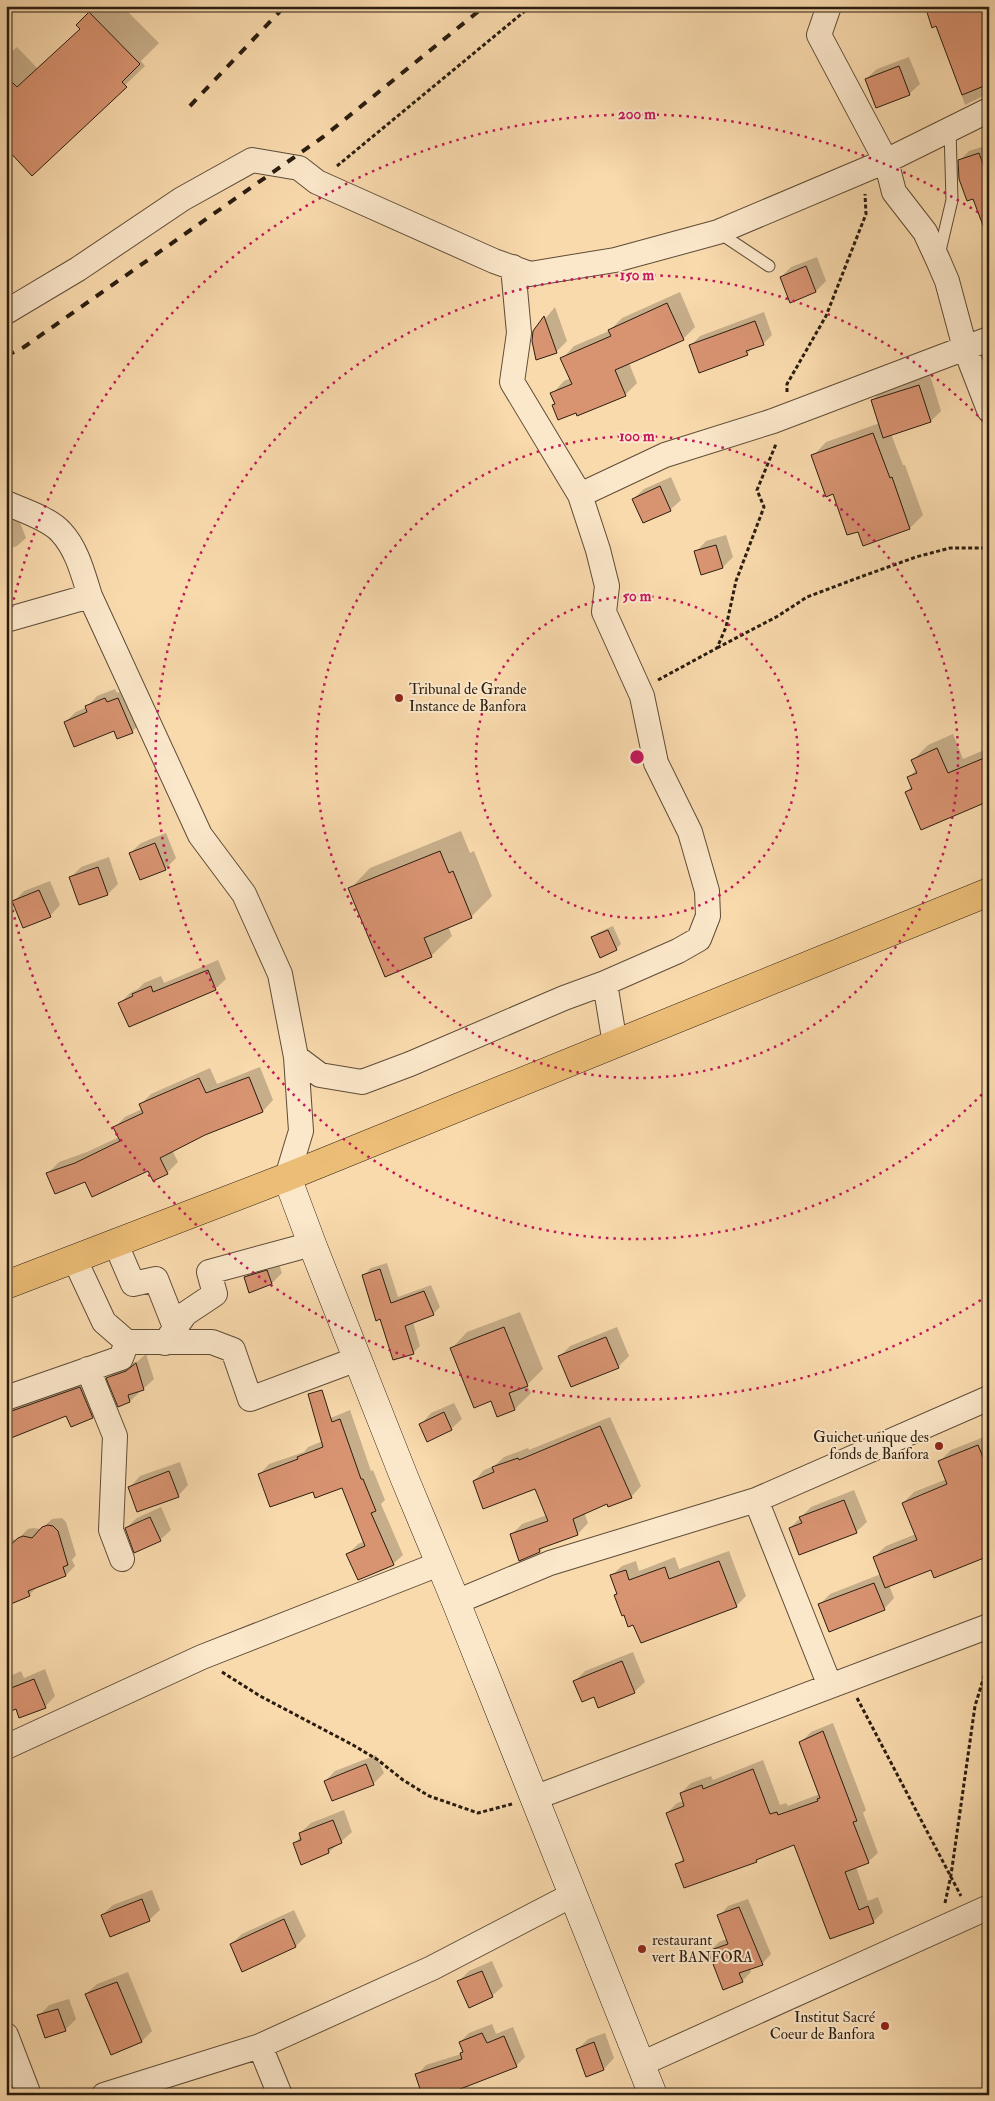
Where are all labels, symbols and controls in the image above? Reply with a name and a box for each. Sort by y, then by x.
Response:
text: 200 m [618,105,656,124]
text: 150 m [620,266,654,285]
text: 100 m [619,427,655,446]
text: 50 m [623,587,652,606]
place label: Tribunal de Grande Instance de Banfora [409,680,527,716]
marker: Tribunal de Grande Instance de Banfora [393,692,405,704]
centre of rings [628,748,646,766]
place label: Guichet unique des fonds de Banfora [813,1428,930,1464]
marker: Guichet unique des fonds de Banfora [933,1440,945,1452]
place label: restaurant vert BANFORA [651,1931,753,1967]
marker: restaurant vert BANFORA [636,1943,648,1955]
place label: Institut Sacré Coeur de Banfora [770,2008,876,2044]
marker: Institut Sacré Coeur de Banfora [879,2020,891,2032]

